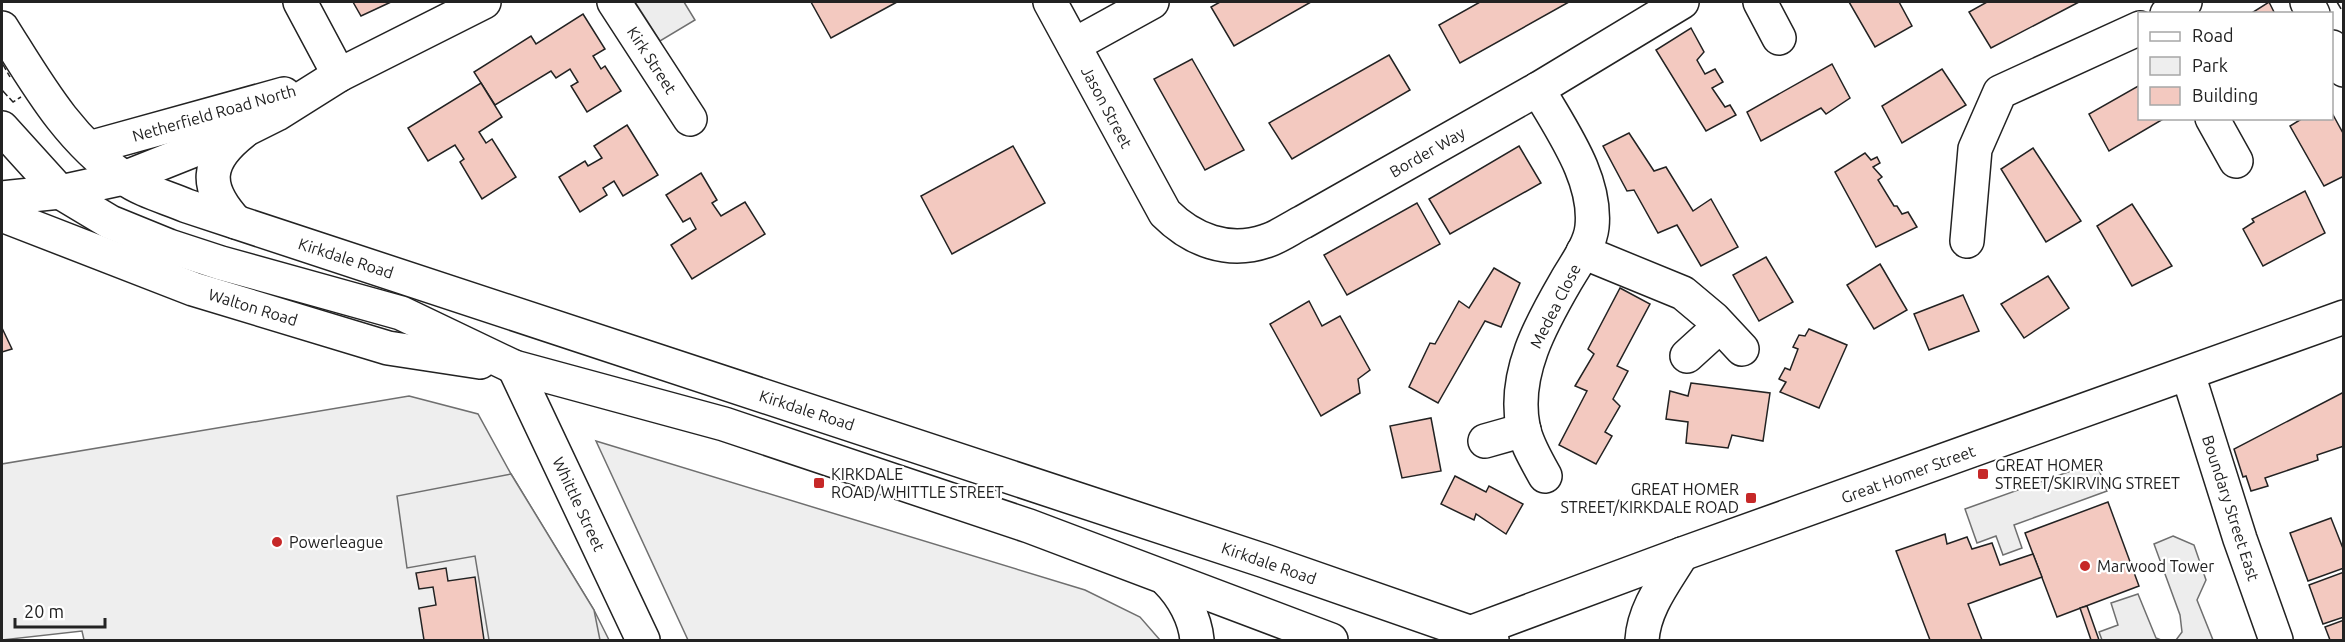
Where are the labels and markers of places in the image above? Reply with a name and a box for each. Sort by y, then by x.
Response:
place label: GREAT HOMER STREET/SKIRVING STREET [1995,456,2180,492]
place label: KIRKDALE ROAD/WHITTLE STREET [831,465,1004,501]
marker: GREAT HOMER STREET/SKIRVING STREET [1976,467,1990,481]
marker: KIRKDALE ROAD/WHITTLE STREET [812,476,826,490]
place label: GREAT HOMER STREET/KIRKDALE ROAD [1560,480,1739,516]
marker: GREAT HOMER STREET/KIRKDALE ROAD [1744,491,1758,505]
place label: Powerleague [289,533,383,551]
marker: Powerleague [270,535,284,549]
place label: Marwood Tower [2097,557,2214,575]
marker: Marwood Tower [2078,559,2092,573]

